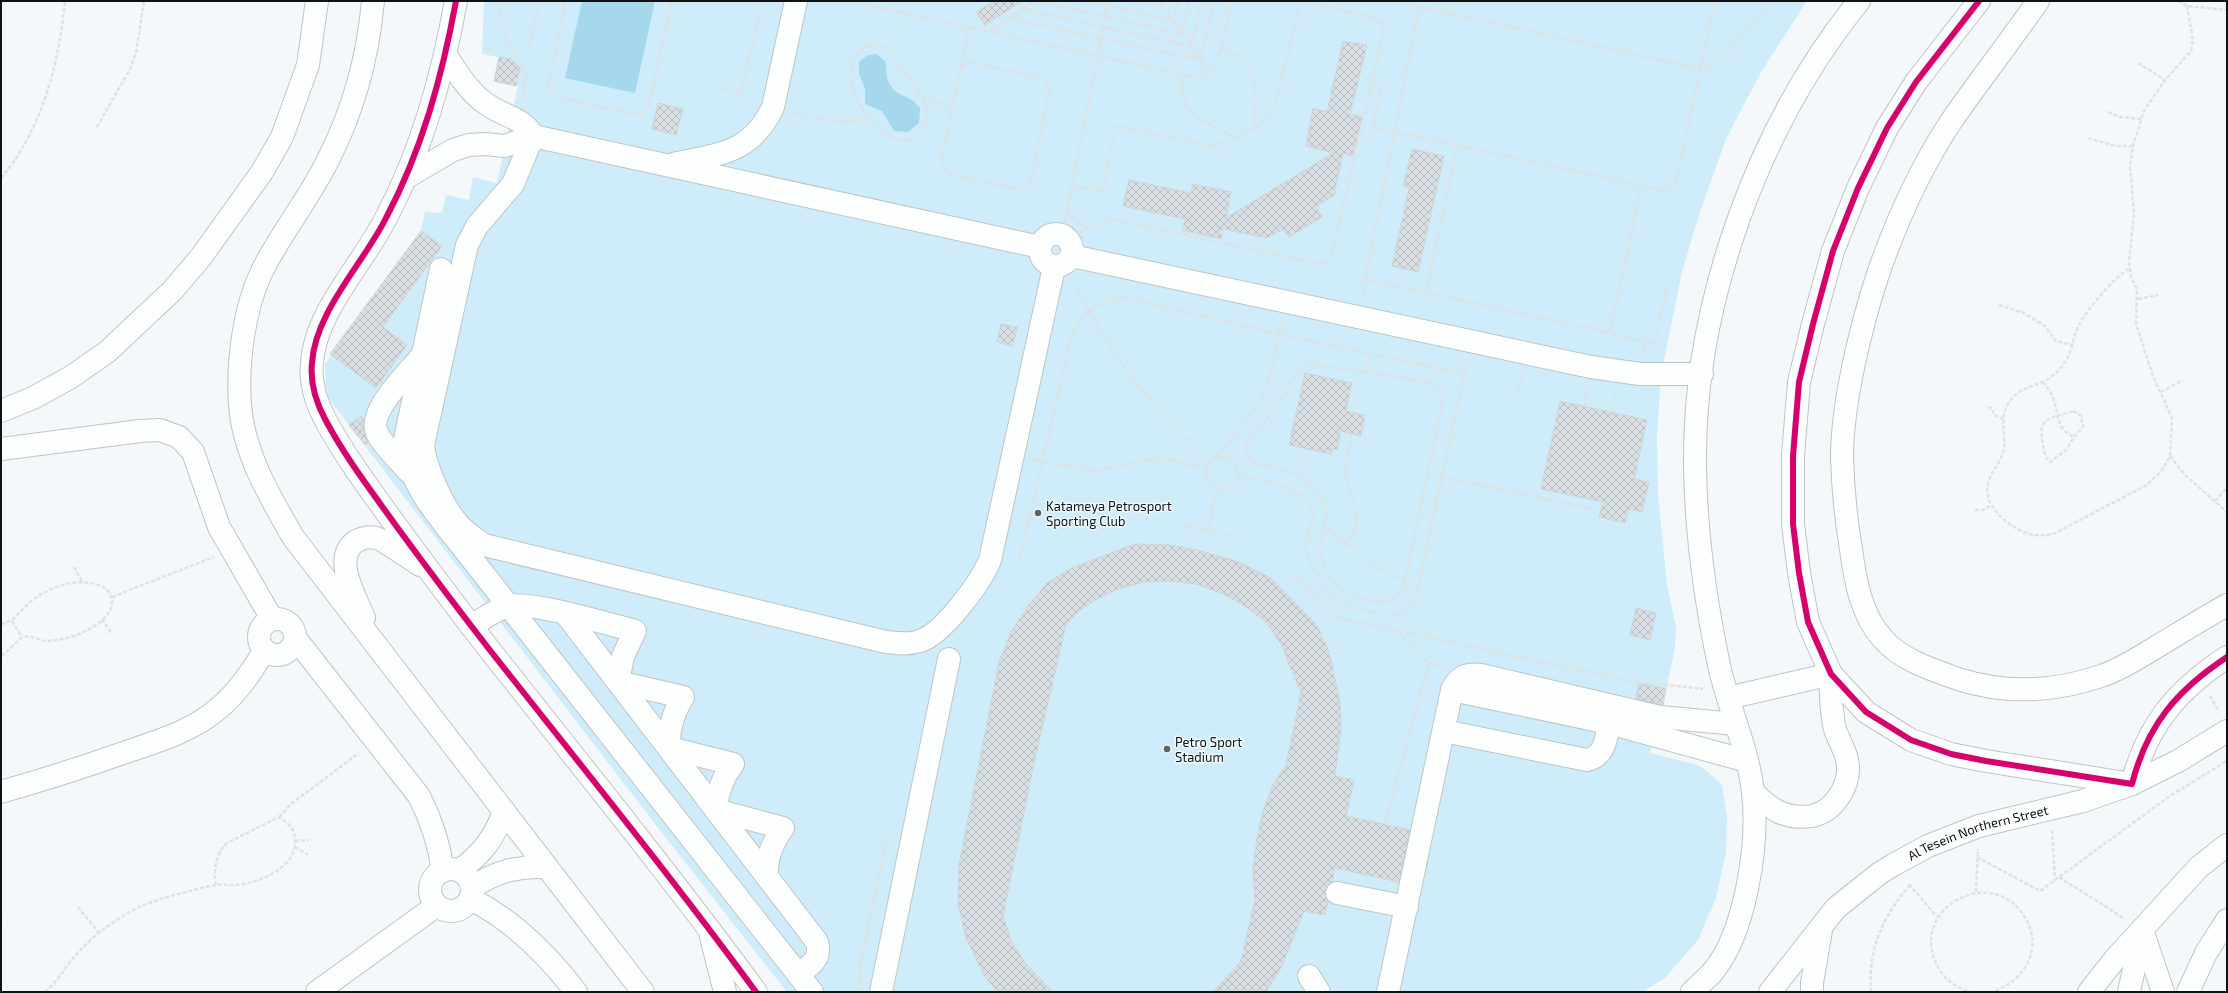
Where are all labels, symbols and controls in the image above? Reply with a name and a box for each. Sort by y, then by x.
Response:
place label: Katameya Petrosport Sporting Club [1046,498,1172,529]
marker: Katameya Petrosport Sporting Club [1033,508,1043,518]
place label: Petro Sport Stadium [1175,734,1242,765]
marker: Petro Sport Stadium [1162,744,1172,754]
street label: Al Tesein Northern Street [1905,802,2050,864]

